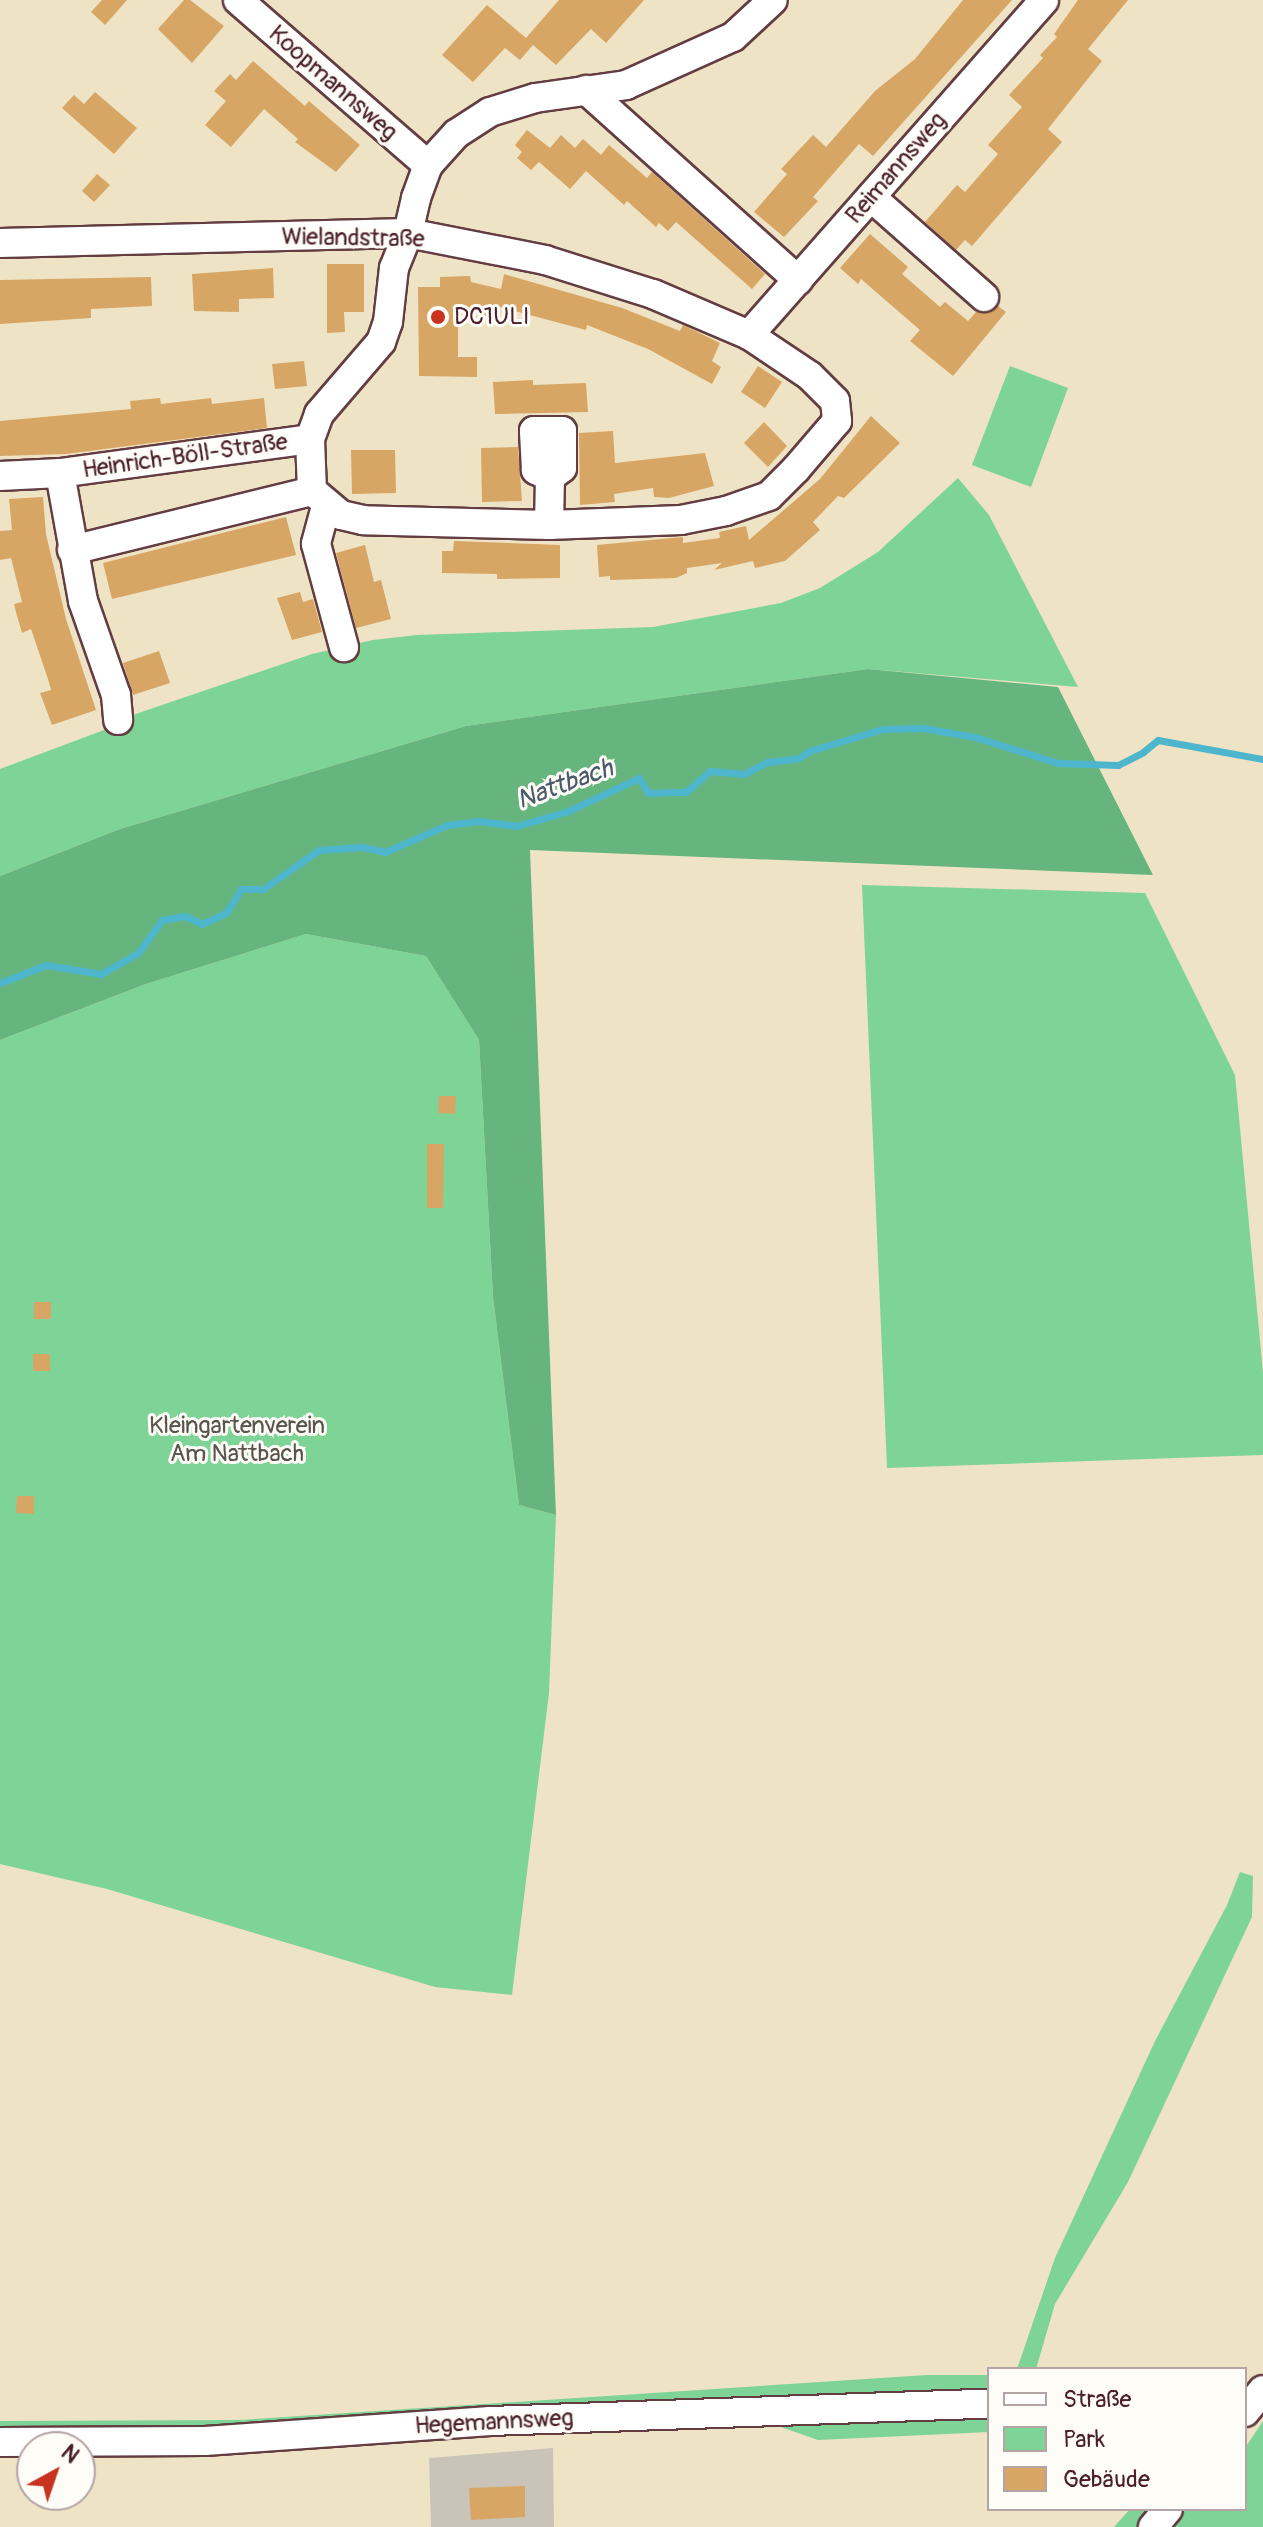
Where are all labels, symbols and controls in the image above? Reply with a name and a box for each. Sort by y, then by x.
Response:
street label: Koopmannsweg [263,19,403,147]
street label: Reimannsweg [840,106,952,230]
street label: Wielandstraße [281,222,425,254]
place label: DC1ULI [454,303,529,331]
marker: DC1ULI [429,308,447,326]
street label: Heinrich-Böll-Straße [81,427,289,485]
water label: Nattbach [513,753,617,817]
park label: Kleingartenverein Am Nattbach [149,1412,325,1468]
legend [987,2367,1247,2511]
text: Straße [1063,2385,1131,2414]
street label: Hegemannsweg [414,2403,574,2441]
text: Park [1063,2425,1105,2454]
north arrow [16,2431,96,2511]
text: N [55,2439,85,2470]
text: Gebäude [1063,2465,1150,2494]

